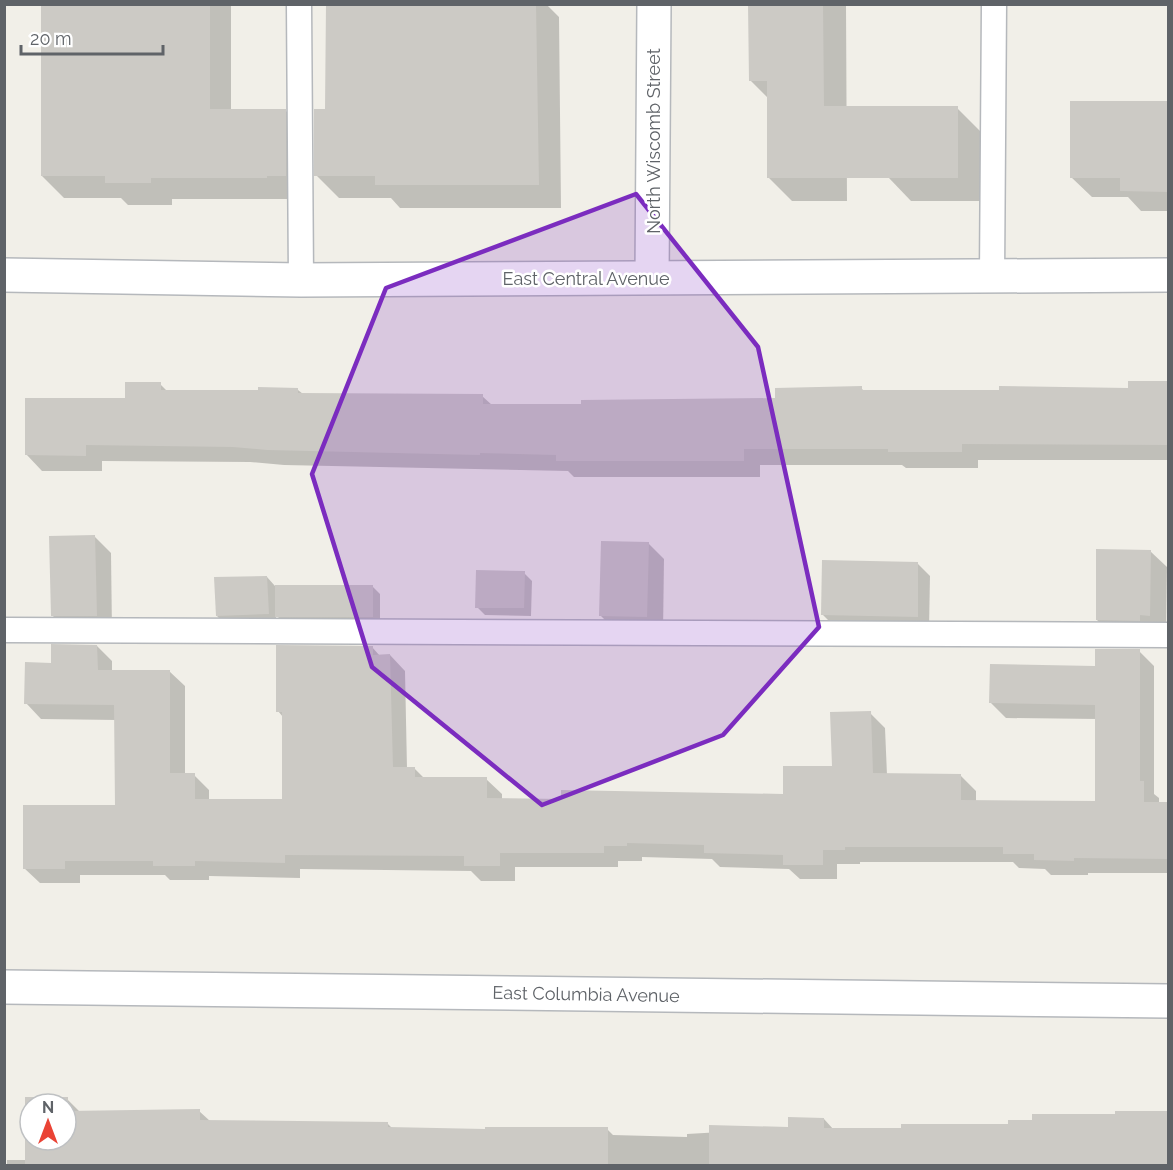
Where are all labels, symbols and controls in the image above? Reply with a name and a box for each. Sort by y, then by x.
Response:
scale bar [21,18,164,56]
text: 20 m [30,28,72,49]
street label: North Wiscomb Street [643,48,664,234]
street label: East Central Avenue [502,268,670,289]
street label: East Columbia Avenue [492,982,680,1006]
north arrow [18,1092,78,1152]
text: N [42,1098,54,1117]

